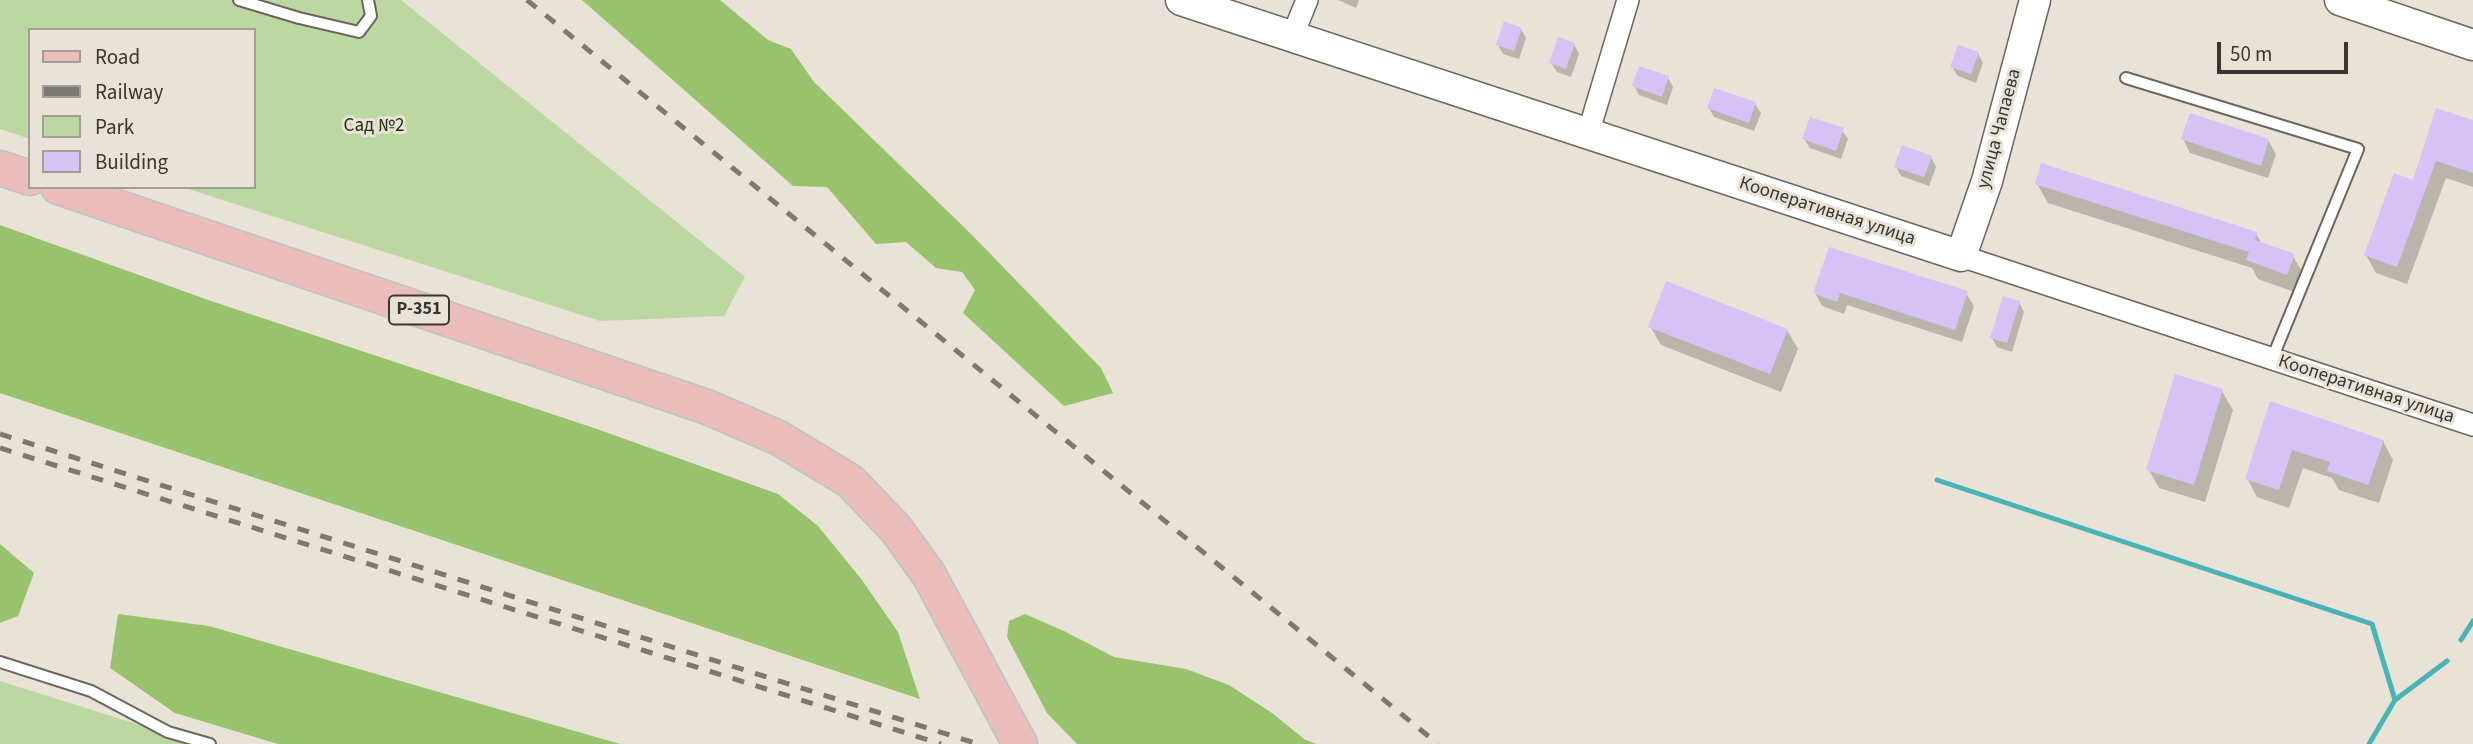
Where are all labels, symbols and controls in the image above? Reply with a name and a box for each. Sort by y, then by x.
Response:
legend [28,28,256,189]
scale bar [2221,28,2352,72]
text: 50 m [2230,39,2272,69]
text: Road [95,42,140,72]
street label: улица Чапаева [1973,67,2027,191]
text: Railway [95,77,163,107]
text: Park [95,112,134,142]
park label: Сад №2 [344,116,404,138]
text: Building [95,147,168,177]
street label: Кооперативная улица [1736,173,1918,251]
road number: Р-351 [389,296,449,324]
street label: Кооперативная улица [2275,351,2457,429]

